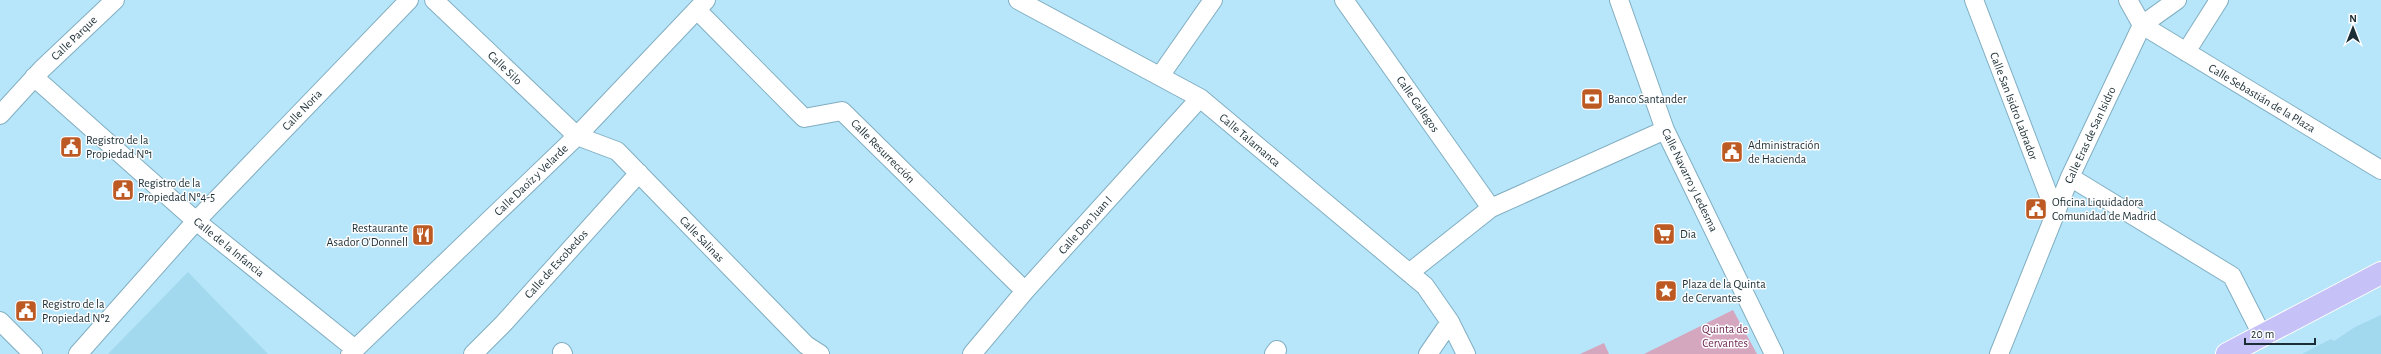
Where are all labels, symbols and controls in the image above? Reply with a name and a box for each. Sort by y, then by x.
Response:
north arrow [2333,8,2373,48]
street label: Calle Parque [49,13,99,63]
text: N [2349,13,2357,24]
street label: Calle Silo [485,49,525,87]
street label: Calle San Isidro Labrador [1988,51,2040,162]
street label: Calle Sebastián de la Plaza [2207,61,2318,135]
street label: Calle Gallegos [1394,74,1442,134]
street label: Calle Eras de San Isidro [2062,84,2118,185]
bank icon: Banco Santander [1579,86,1605,112]
street label: Calle Noria [280,87,324,133]
place label: Banco Santander [1608,93,1687,105]
street label: Calle Talamanca [1217,111,1283,169]
street label: Calle Resurrección [849,117,917,185]
street label: Calle Navarro y Ledesma [1659,126,1720,234]
public building icon: Registro de la Propiedad Nº1 [58,134,84,160]
place label: Registro de la Propiedad Nº1 [86,134,153,160]
public building icon: Administración de Hacienda [1719,139,1745,165]
place label: Administración de Hacienda [1748,139,1820,165]
street label: Calle Daoíz y Velarde [492,142,571,219]
public building icon: Registro de la Propiedad Nº4-5 [110,177,136,203]
place label: Registro de la Propiedad Nº4-5 [138,177,215,203]
street label: Calle Don Juan I [1056,194,1114,256]
public building icon: Oficina Liquidadora Comunidad de Madrid [2023,196,2049,222]
place label: Oficina Liquidadora Comunidad de Madrid [2052,196,2156,222]
street label: Calle Salinas [677,214,727,264]
street label: Calle de la Infancia [191,215,267,279]
supermarket icon: Dia [1651,221,1677,247]
place label: Restaurante Asador O'Donnell [327,222,408,248]
restaurant icon: Restaurante Asador O'Donnell [410,222,436,248]
street label: Calle de Escobedos [522,227,590,301]
place label: Dia [1680,228,1697,240]
place icon: Plaza de la Quinta de Cervantes [1653,278,1679,304]
place label: Plaza de la Quinta de Cervantes [1682,278,1766,304]
public building icon: Registro de la Propiedad Nº2 [13,298,39,324]
place label: Registro de la Propiedad Nº2 [42,298,111,324]
scale bar [2245,320,2315,346]
park label: Quinta de Cervantes [1702,323,1748,349]
text: 20 m [2251,328,2274,340]

